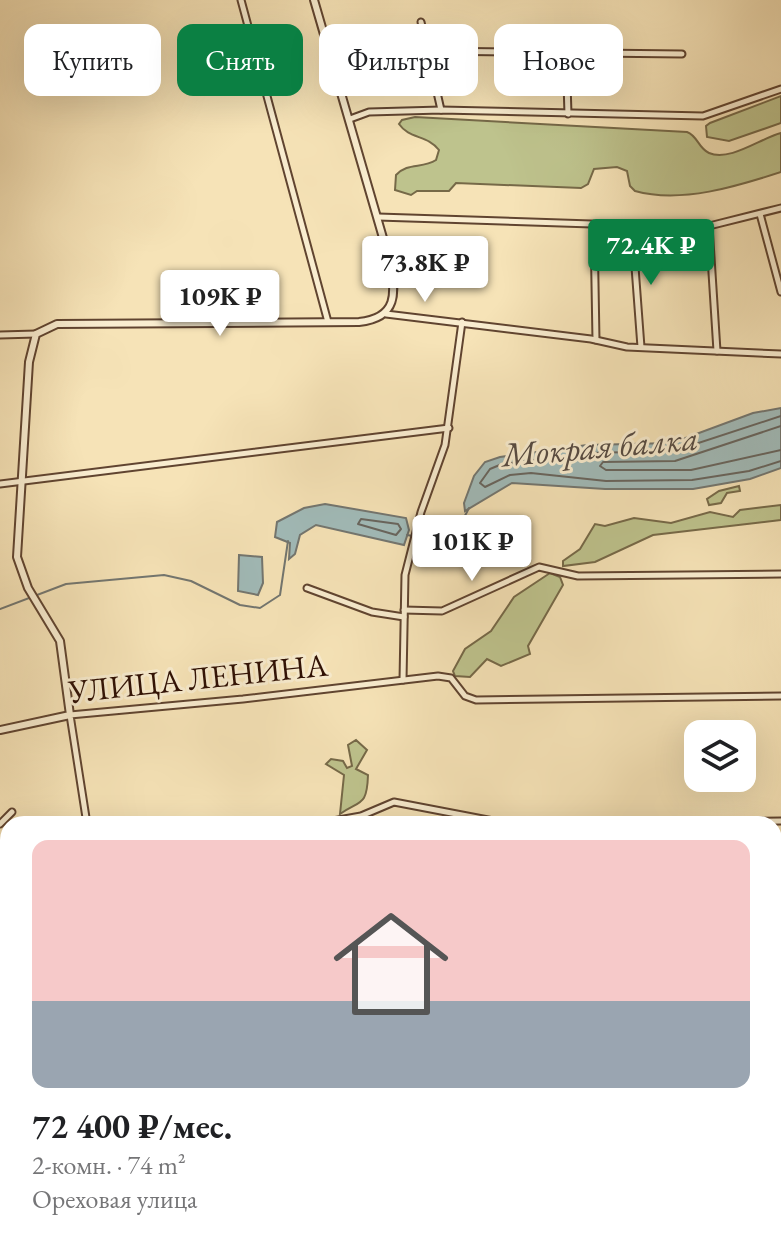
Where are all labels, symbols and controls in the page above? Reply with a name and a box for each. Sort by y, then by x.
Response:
chip: Купить [24,24,161,96]
chip: Снять [177,24,303,96]
chip: Фильтры [319,24,478,96]
chip: Новое [494,24,623,96]
pin: 72.4K ₽ [577,219,725,287]
text: 72.4K ₽ [606,228,696,262]
pin: 73.8K ₽ [351,236,499,304]
text: 73.8K ₽ [380,245,470,279]
pin: 109K ₽ [155,270,285,338]
text: 109K ₽ [178,279,262,313]
water label: Мокрая балка [498,416,700,477]
pin: 101K ₽ [407,515,537,583]
text: 101K ₽ [430,524,514,558]
street label: УЛИЦА ЛЕНИНА [65,643,331,713]
map controls [684,720,756,792]
button: layers [684,720,756,792]
icon: home [319,892,463,1036]
text: 72 400 ₽/мес. [32,1104,232,1148]
text: 2-комн. · 74 m² [32,1148,186,1182]
text: Ореховая улица [32,1182,197,1216]

